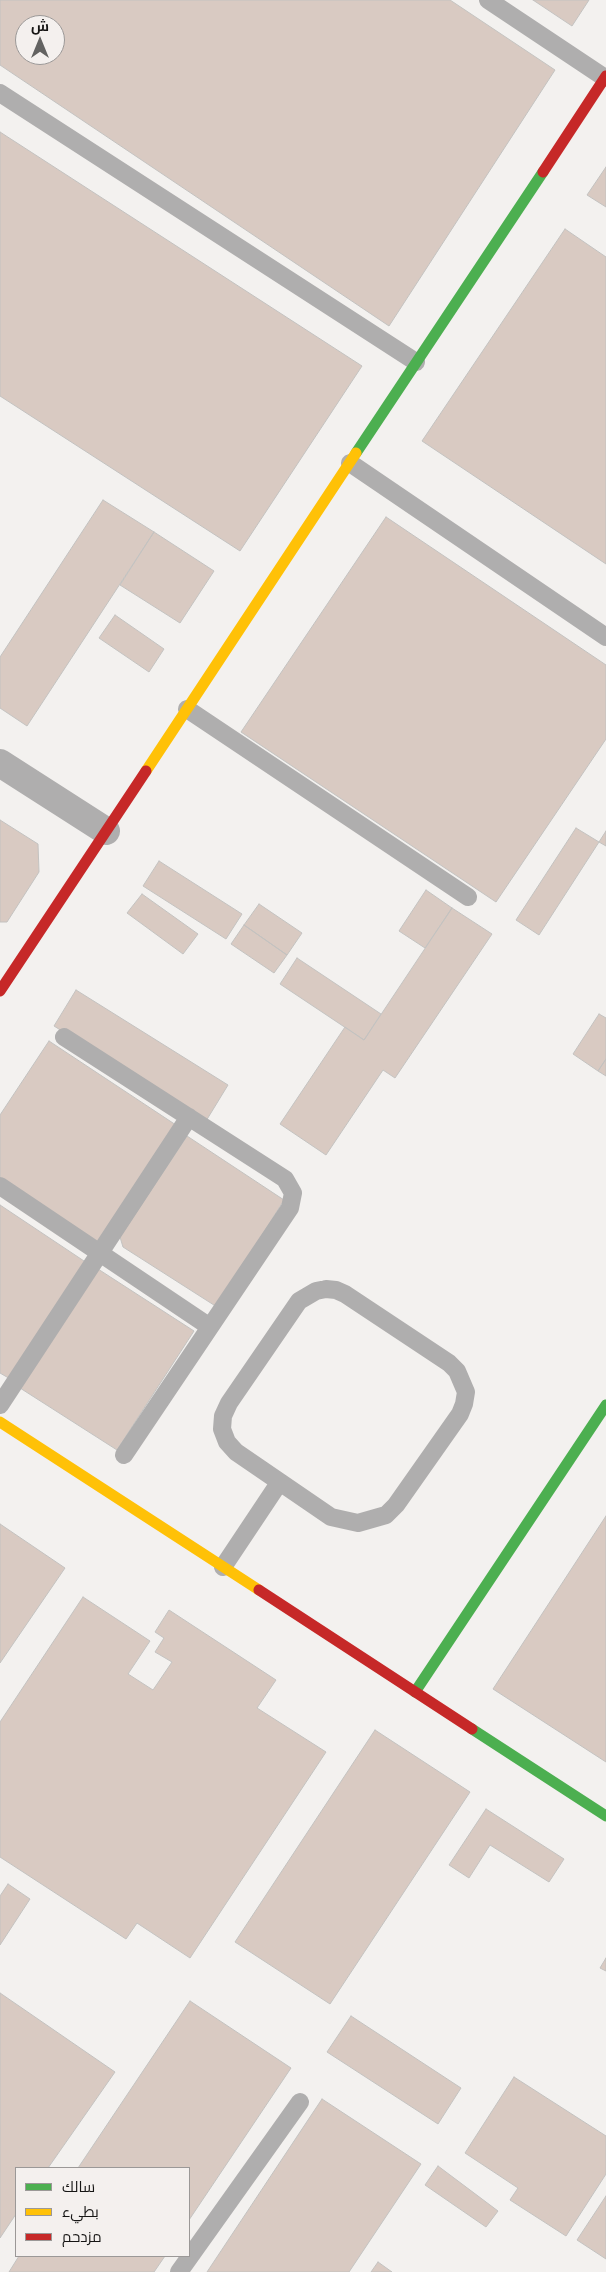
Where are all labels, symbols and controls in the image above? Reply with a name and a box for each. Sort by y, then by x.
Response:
north arrow [15,15,65,65]
text: ش [31,18,49,34]
legend [15,2167,190,2257]
text: سالك [62,2178,95,2195]
text: بطيء [62,2203,99,2220]
text: مزدحم [62,2228,102,2245]

